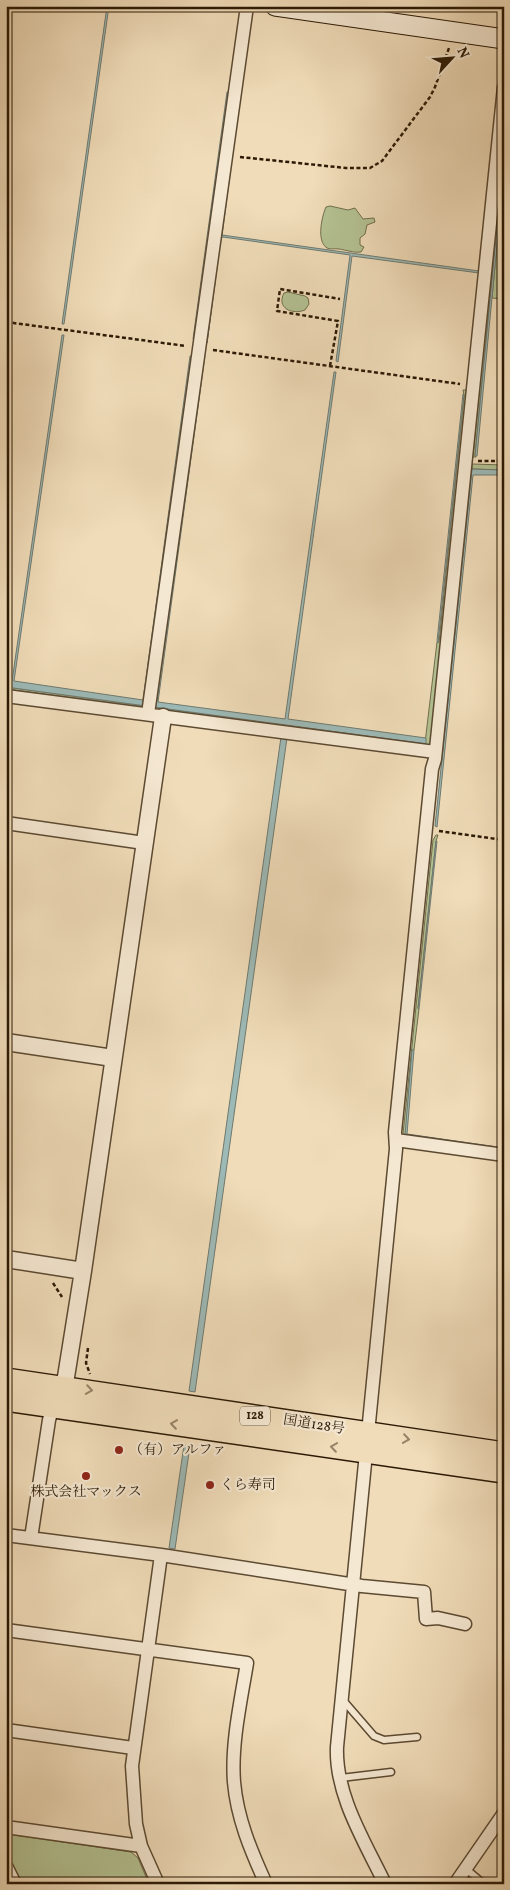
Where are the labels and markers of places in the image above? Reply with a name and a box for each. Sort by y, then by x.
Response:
place label: （有）アルファ [129,1441,226,1460]
marker: （有）アルファ [113,1444,125,1456]
marker: 株式会社マックス [80,1470,92,1482]
place label: くら寿司 [220,1476,276,1495]
marker: くら寿司 [204,1479,216,1491]
place label: 株式会社マックス [30,1483,142,1502]

